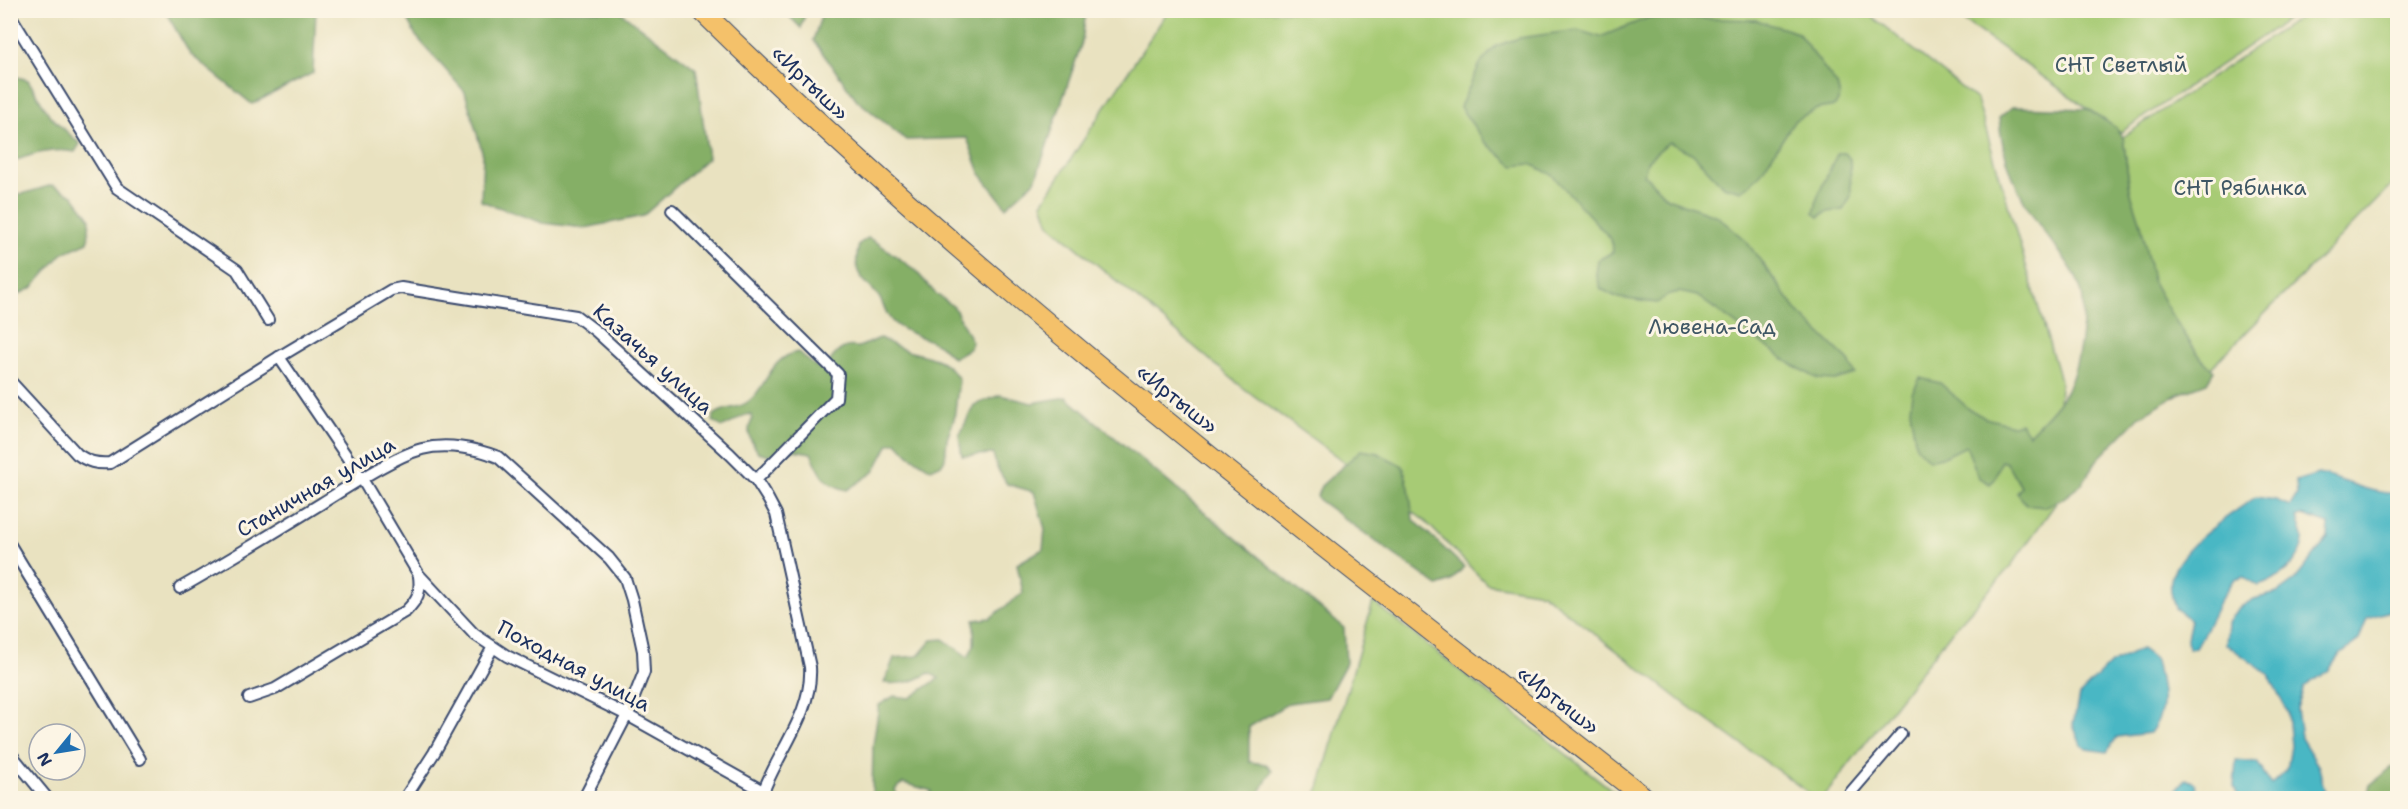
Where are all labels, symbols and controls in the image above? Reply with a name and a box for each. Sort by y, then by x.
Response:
street label: «Иртыш» [765,39,855,127]
park label: СНТ Светлый [2055,51,2187,79]
park label: СНТ Рябинка [2174,174,2307,202]
street label: Казачья улица [587,297,719,421]
park label: Лювена-Сад [1648,313,1776,341]
street label: «Иртыш» [1131,358,1223,440]
street label: Станичная улица [232,430,400,544]
street label: Походная улица [493,614,655,718]
street label: «Иртыш» [1511,659,1605,741]
north arrow [27,722,87,782]
text: N [32,749,57,770]

